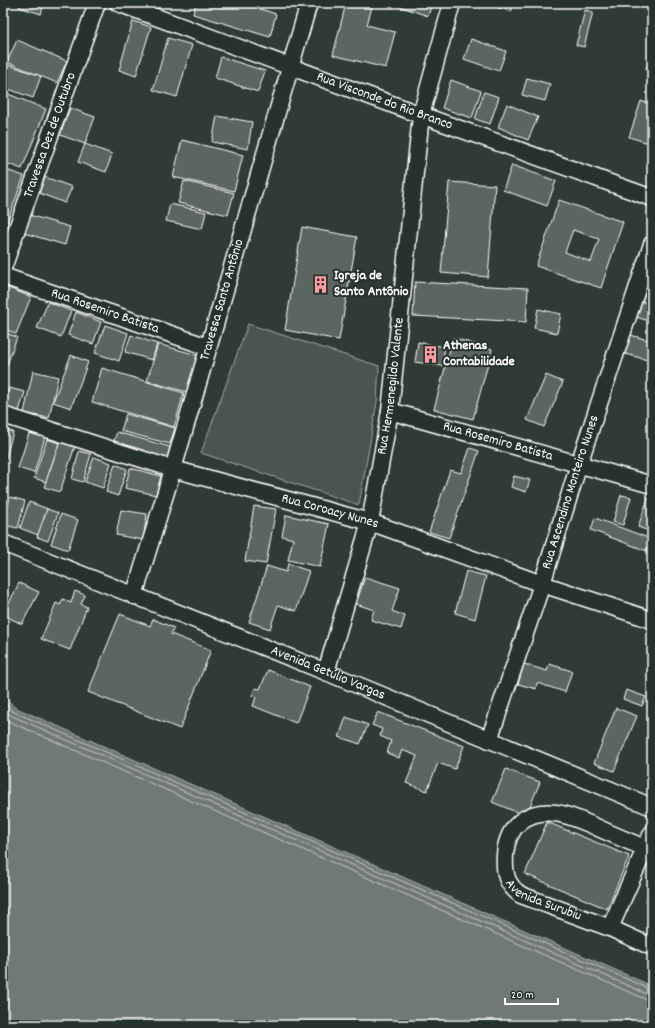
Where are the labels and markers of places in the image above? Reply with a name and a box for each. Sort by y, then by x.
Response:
place label: Igreja de Santo Antônio [334,266,409,302]
building icon: Igreja de Santo Antônio [311,274,331,294]
place label: Athenas Contabilidade [443,336,515,372]
building icon: Athenas Contabilidade [420,344,440,364]

